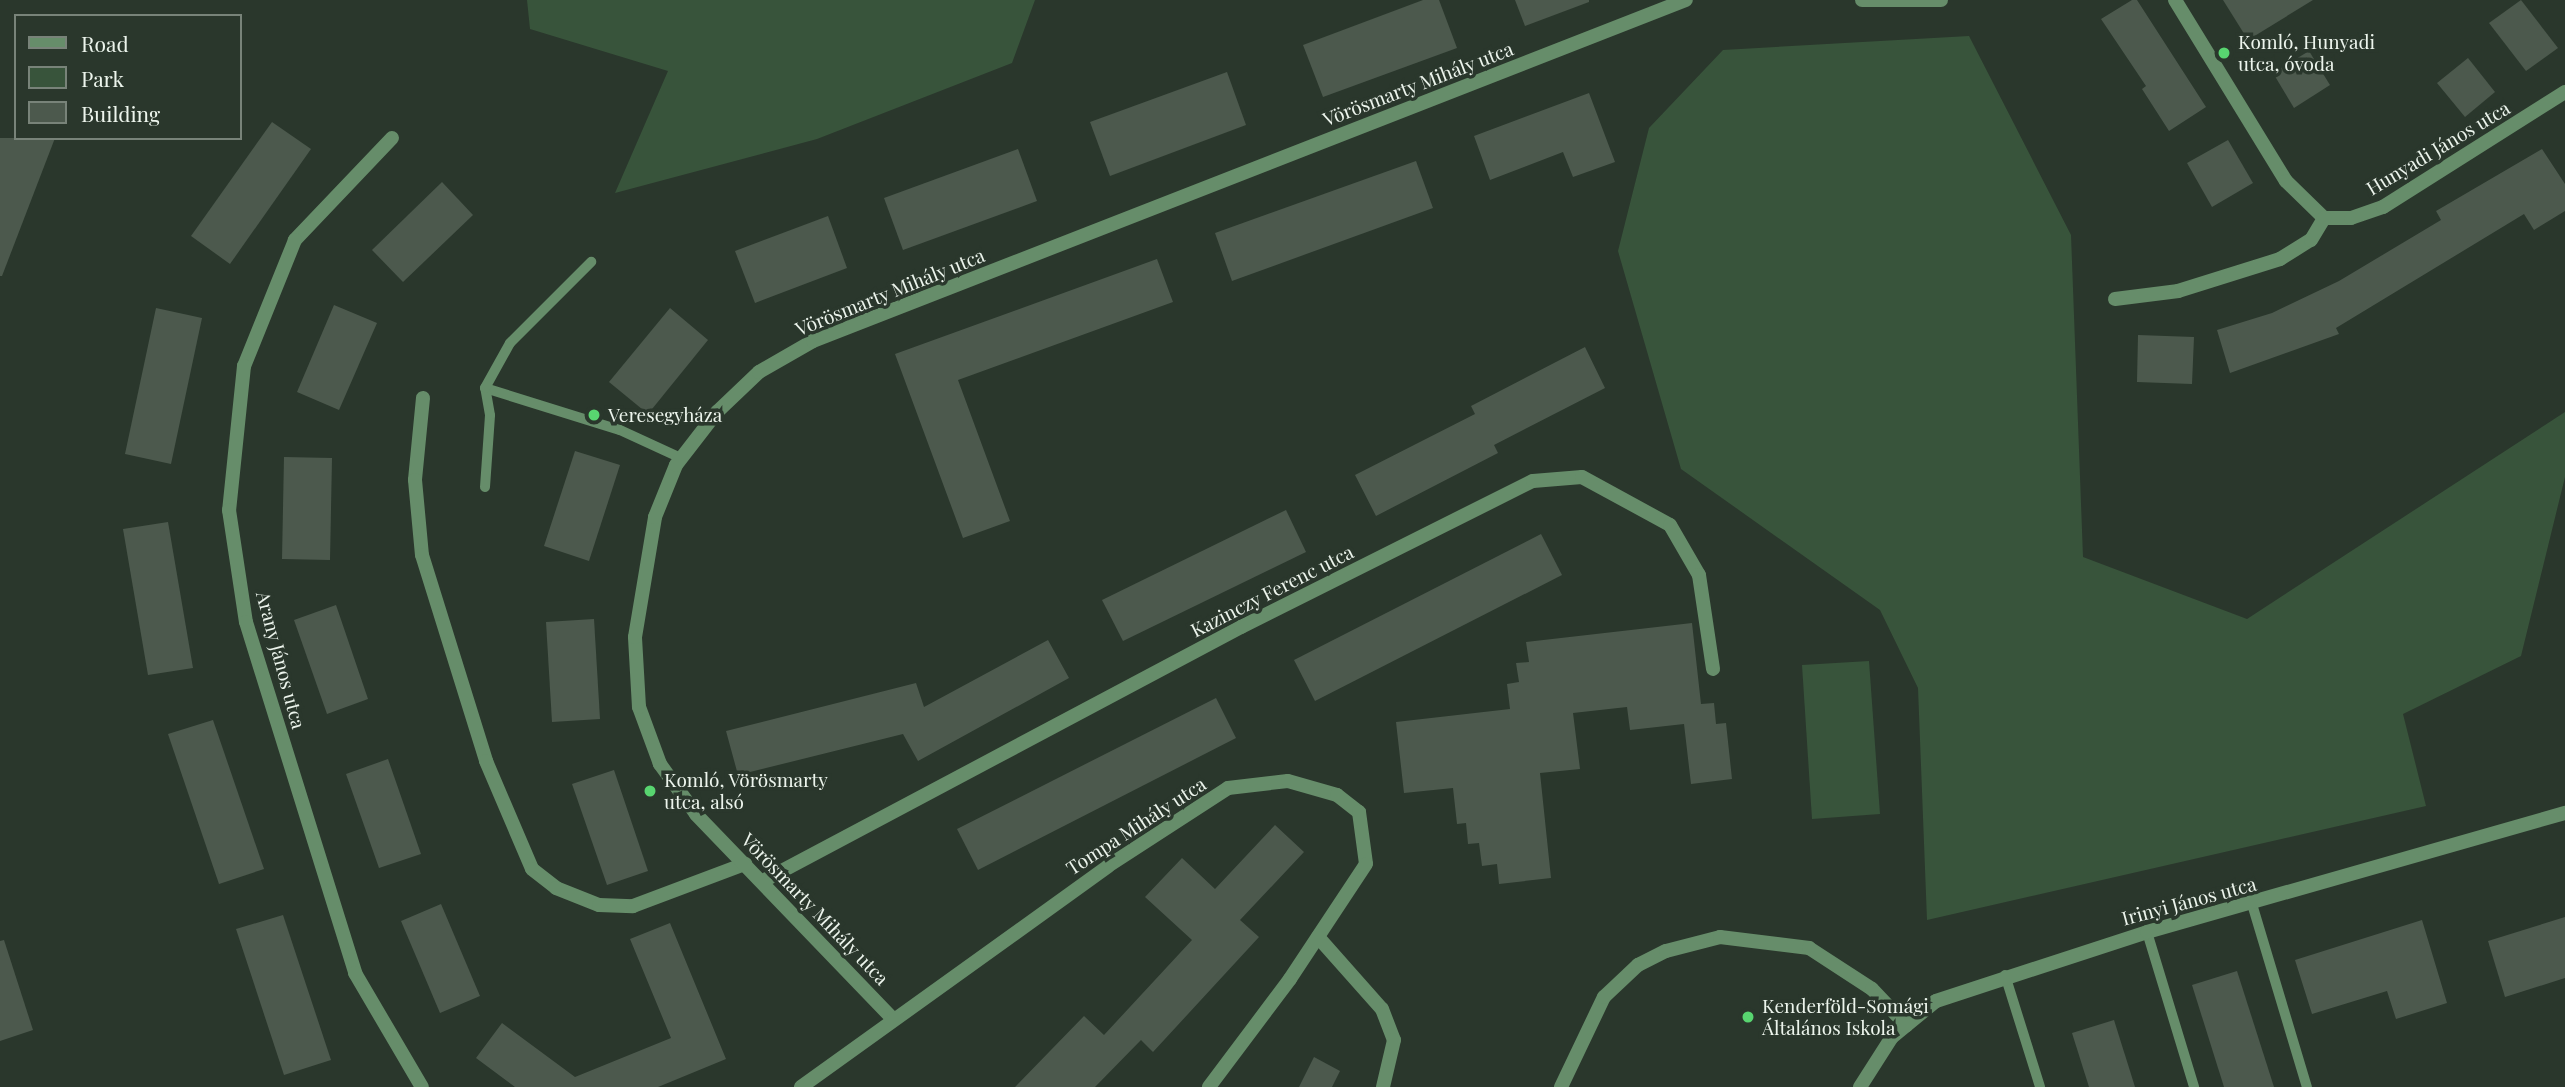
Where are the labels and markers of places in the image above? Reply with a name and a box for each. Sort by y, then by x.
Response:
place label: Komló, Hunyadi utca, óvoda [2238,31,2375,75]
marker: Komló, Hunyadi utca, óvoda [2216,45,2232,61]
place label: Veresegyháza [608,404,722,426]
marker: Veresegyháza [586,407,602,423]
place label: Komló, Vörösmarty utca, alsó [664,769,828,813]
marker: Komló, Vörösmarty utca, alsó [642,783,658,799]
place label: Kenderföld-Somági Általános Iskola [1762,995,1929,1039]
marker: Kenderföld-Somági Általános Iskola [1740,1009,1756,1025]

